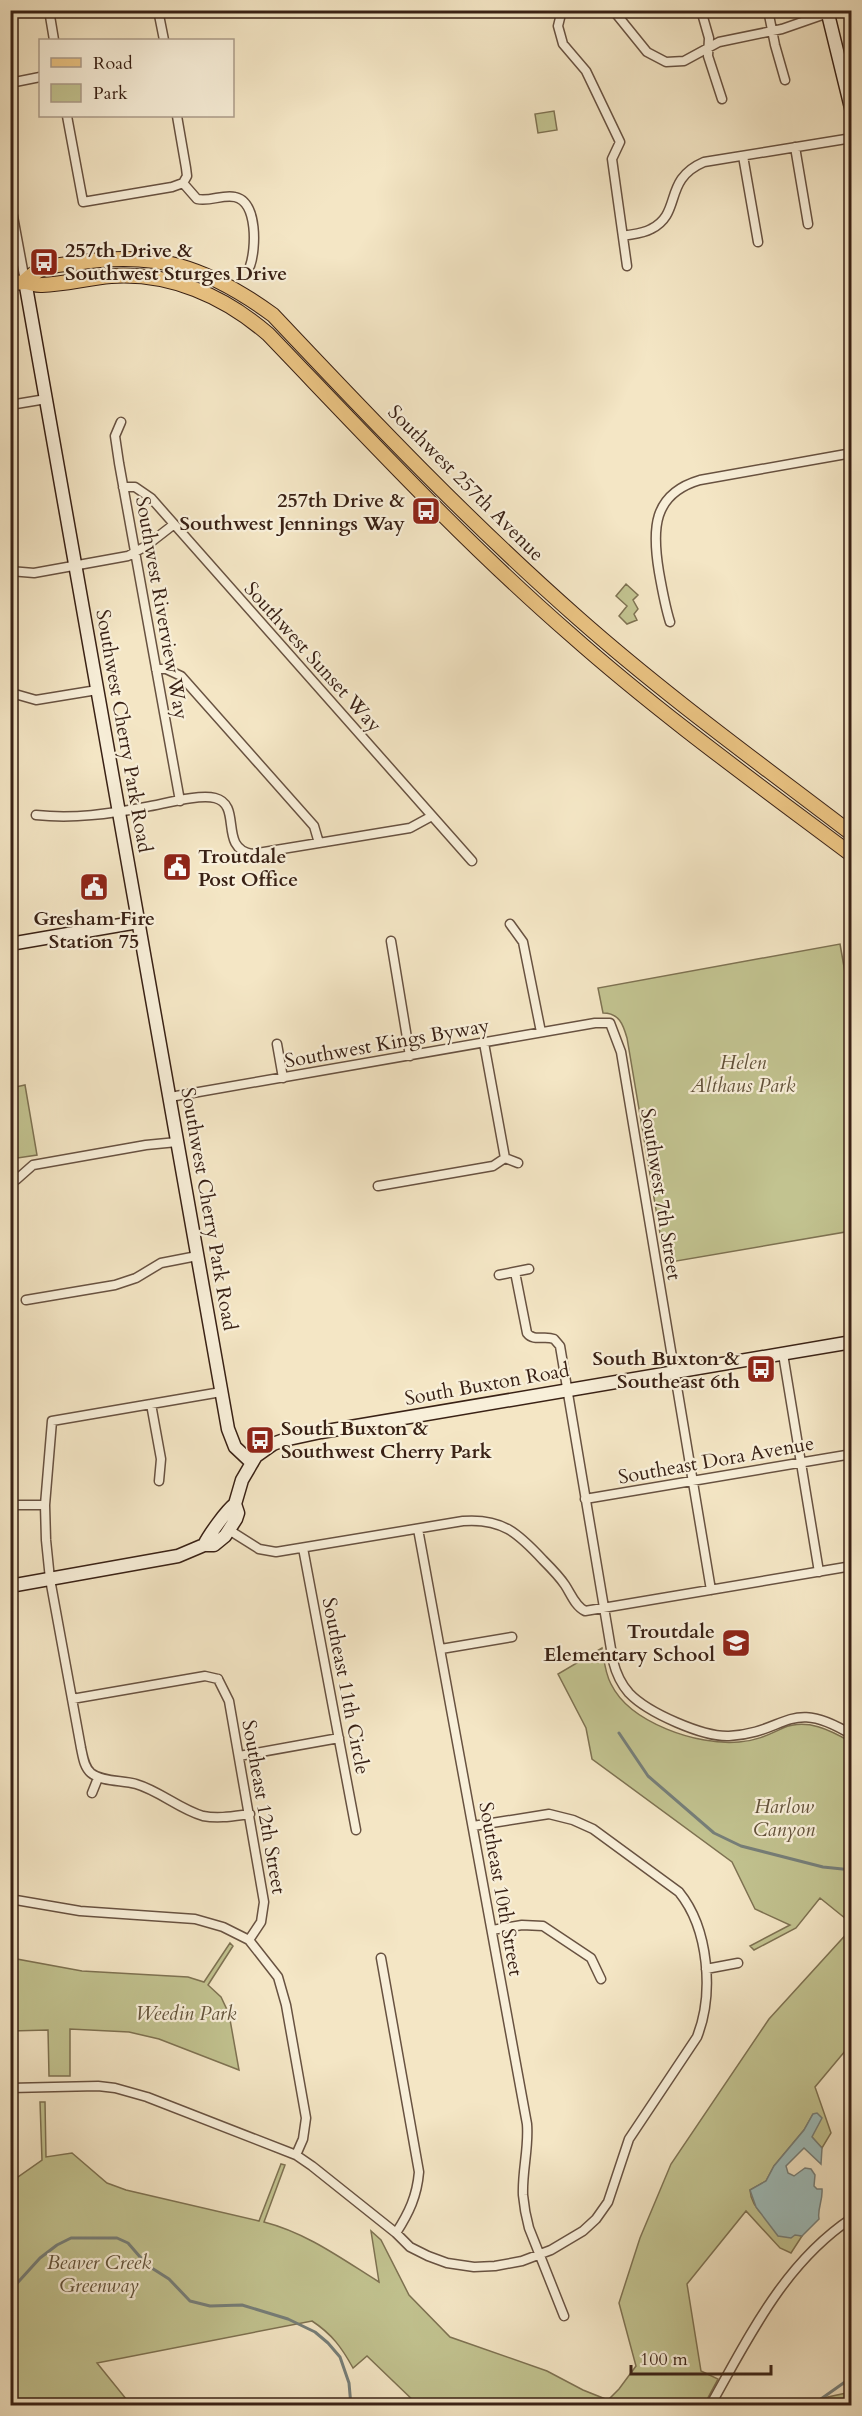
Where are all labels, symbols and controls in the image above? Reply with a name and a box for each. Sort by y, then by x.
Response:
legend [39,39,234,117]
text: Road [93,51,133,76]
text: Park [93,81,128,106]
place label: 257th Drive & Southwest Sturges Drive [65,237,287,287]
bus stop icon: 257th Drive & Southwest Sturges Drive [28,246,60,278]
street label: Southwest 257th Avenue [382,399,550,567]
place label: 257th Drive & Southwest Jennings Way [179,487,406,537]
street label: Southwest Riverview Way [129,494,195,722]
bus stop icon: 257th Drive & Southwest Jennings Way [410,495,442,527]
street label: Southwest Sunset Way [238,576,388,738]
street label: Southwest Cherry Park Road [89,607,159,855]
place label: Troutdale Post Office [198,843,298,893]
public building icon: Troutdale Post Office [161,851,193,883]
public building icon: Gresham Fire Station 75 [78,871,110,903]
place label: Gresham Fire Station 75 [33,905,155,955]
street label: Southwest Kings Byway [283,1012,492,1074]
park label: Helen Althaus Park [690,1049,796,1099]
street label: Southwest Cherry Park Road [174,1085,244,1333]
street label: Southwest 7th Street [634,1106,688,1283]
place label: South Buxton & Southeast 6th [592,1345,741,1395]
bus stop icon: South Buxton & Southeast 6th [745,1353,777,1385]
street label: South Buxton Road [403,1356,572,1412]
place label: South Buxton & Southwest Cherry Park [281,1415,493,1465]
bus stop icon: South Buxton & Southwest Cherry Park [244,1424,276,1456]
street label: Southeast Dora Avenue [616,1429,816,1491]
street label: Southeast 11th Circle [316,1595,376,1777]
place label: Troutdale Elementary School [543,1618,715,1668]
school or university icon: Troutdale Elementary School [720,1627,752,1659]
street label: Southeast 12th Street [235,1718,293,1897]
park label: Harlow Canyon [753,1793,815,1843]
street label: Southeast 10th Street [472,1800,530,1979]
park label: Weedin Park [136,2000,237,2027]
park label: Beaver Creek Greenway [47,2249,151,2299]
scale bar [631,2338,770,2376]
text: 100 m [640,2347,688,2372]

